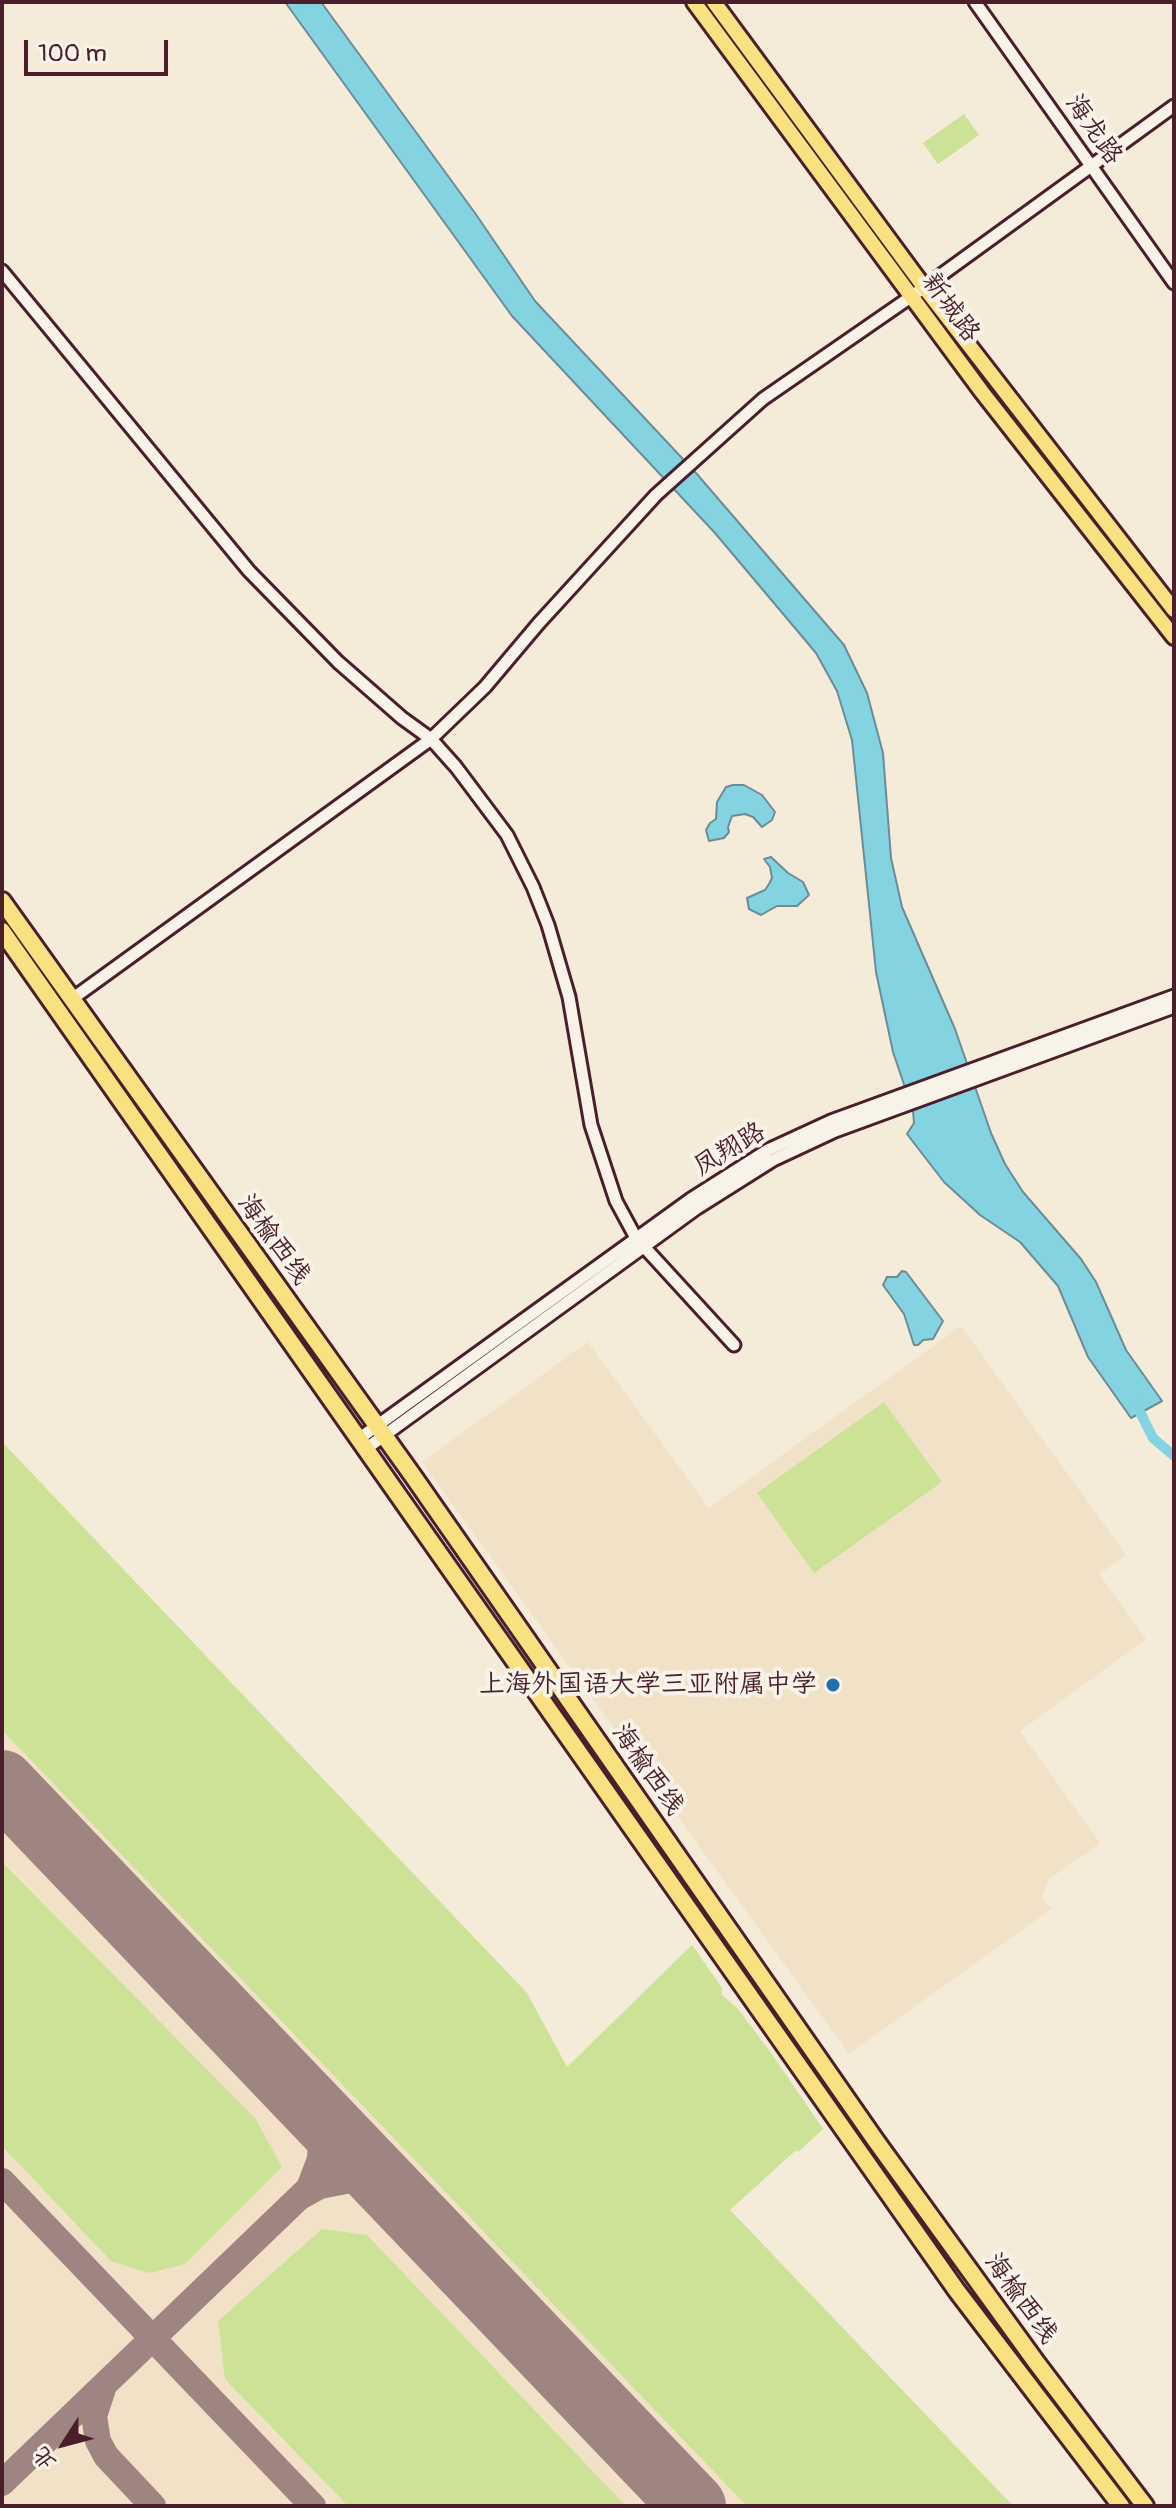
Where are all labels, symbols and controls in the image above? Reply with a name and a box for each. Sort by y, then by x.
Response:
scale bar [28,24,172,74]
text: 100 m [38,39,107,68]
street label: 海龙路 [1058,89,1128,171]
street label: 新城路 [914,267,986,349]
street label: 凤翔路 [689,1117,771,1183]
street label: 海榆西线 [230,1189,316,1291]
place label: 上海外国语大学三亚附属中学 [479,1669,817,1701]
marker: 上海外国语大学三亚附属中学 [824,1676,842,1694]
street label: 海榆西线 [604,1718,690,1822]
street label: 海榆西线 [977,2248,1063,2350]
north arrow [24,2404,104,2484]
text: 北 [27,2441,62,2475]

